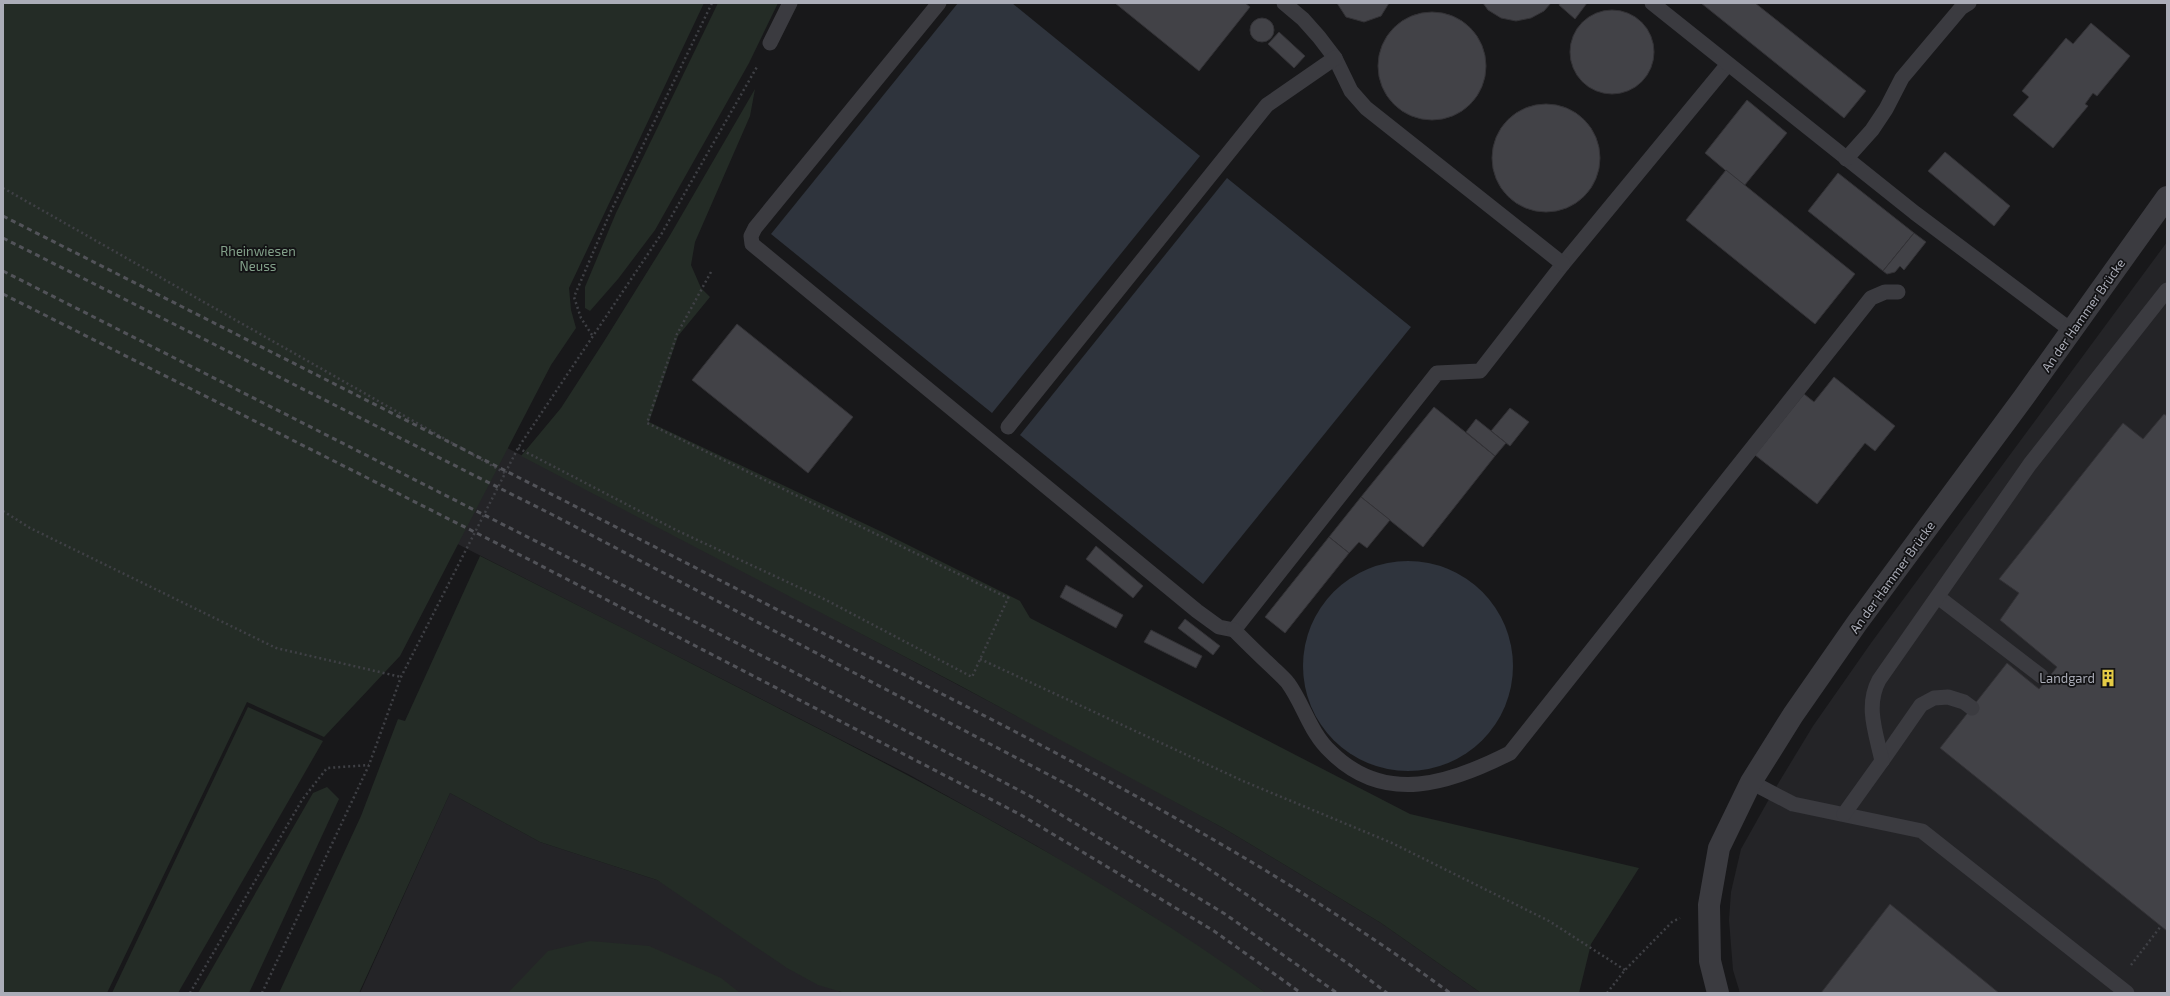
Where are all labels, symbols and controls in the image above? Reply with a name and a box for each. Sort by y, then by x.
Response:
park label: Rheinwiesen Neuss [220,243,296,274]
street label: An der Hammer Brücke [2038,255,2128,375]
street label: An der Hammer Brücke [1846,518,1938,636]
building icon: Landgard [2098,668,2118,688]
place label: Landgard [2039,670,2095,686]

